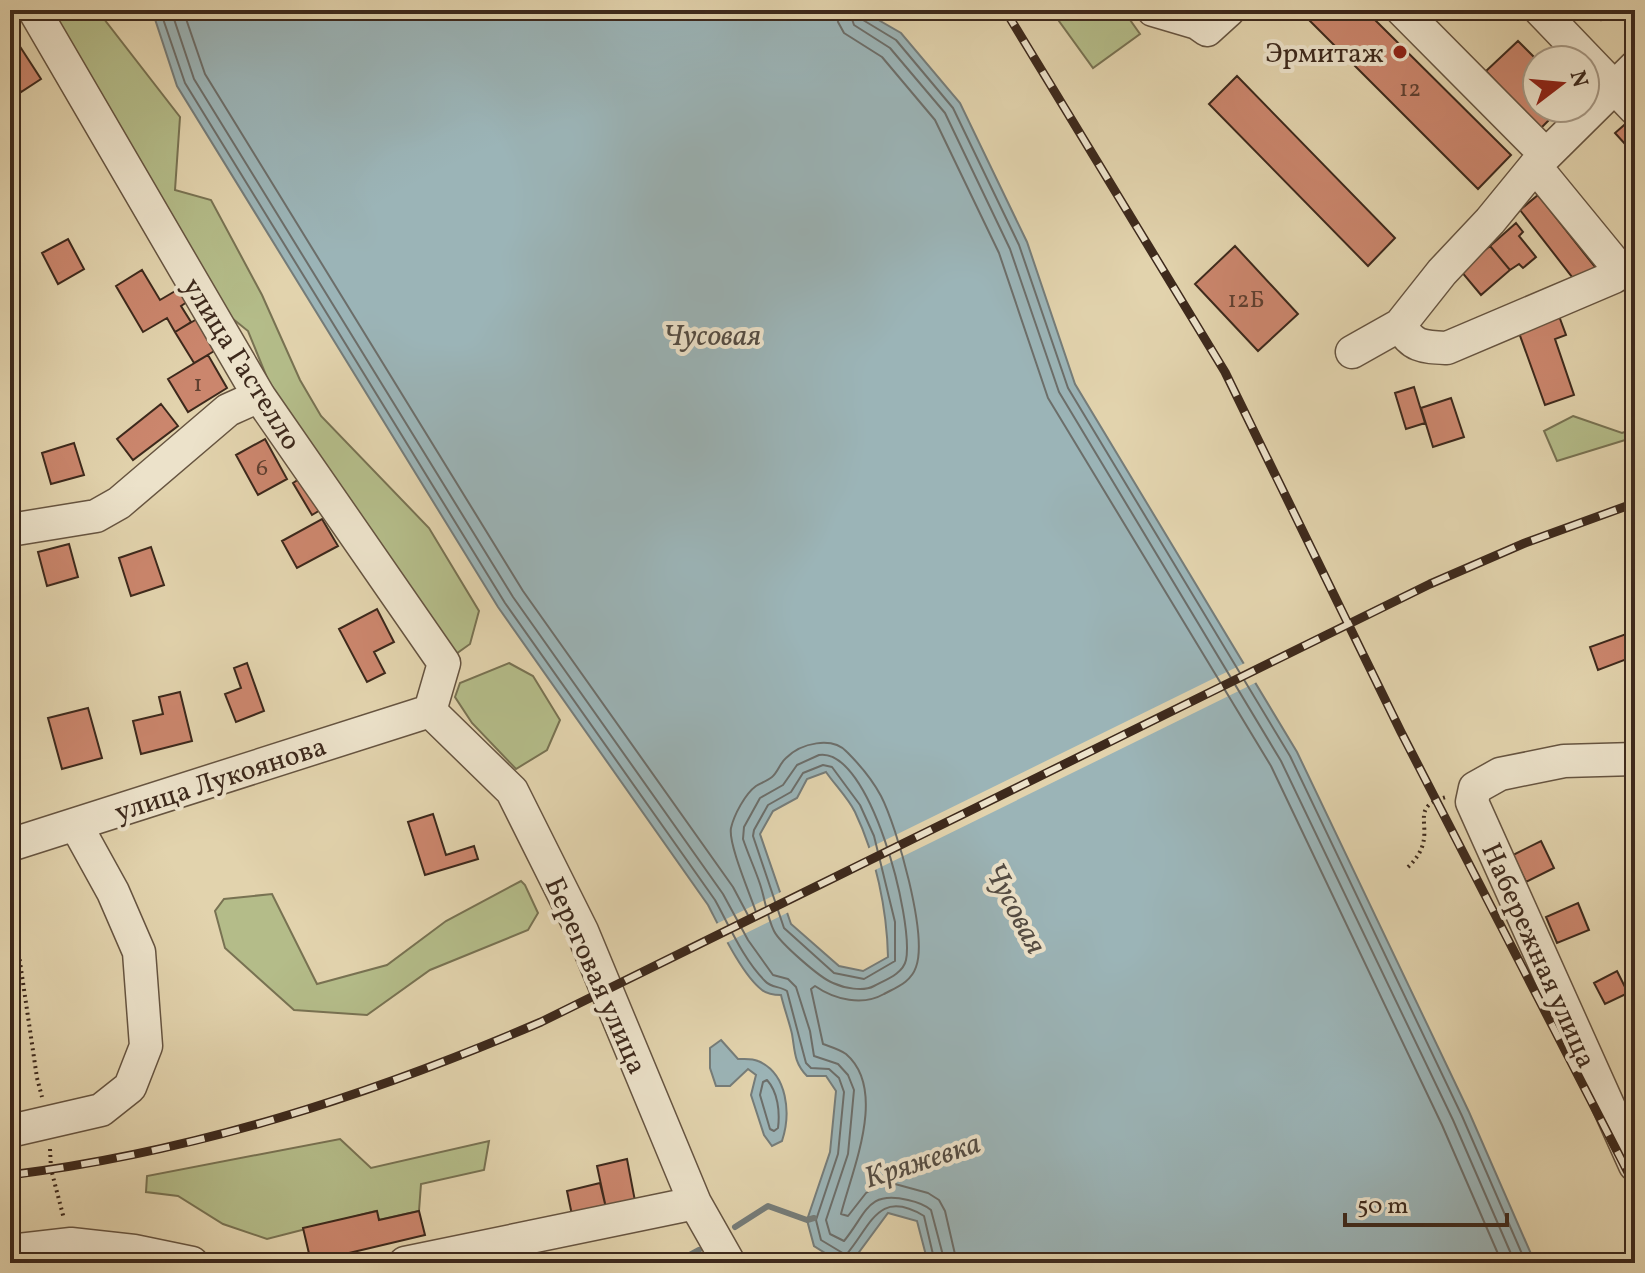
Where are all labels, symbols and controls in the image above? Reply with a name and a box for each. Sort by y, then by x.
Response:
place label: Эрмитаж [1265,35,1384,74]
marker: Эрмитаж [1391,43,1409,61]
north arrow [1521,44,1601,124]
text: N [1561,67,1595,91]
house number: 12 [1399,73,1421,107]
street label: улица Гастелло [172,270,310,458]
house number: 12Б [1228,284,1264,318]
water label: Чусовая [663,316,761,358]
house number: 1 [193,368,203,402]
house number: 6 [256,452,268,486]
street label: улица Лукоянова [110,728,332,833]
street label: Набережная улица [1470,837,1605,1075]
water label: Чусовая [973,856,1056,962]
street label: Береговая улица [534,871,656,1081]
water label: Кряжевка [859,1123,986,1200]
scale bar [1345,1177,1507,1227]
text: 50 m [1357,1190,1409,1224]

